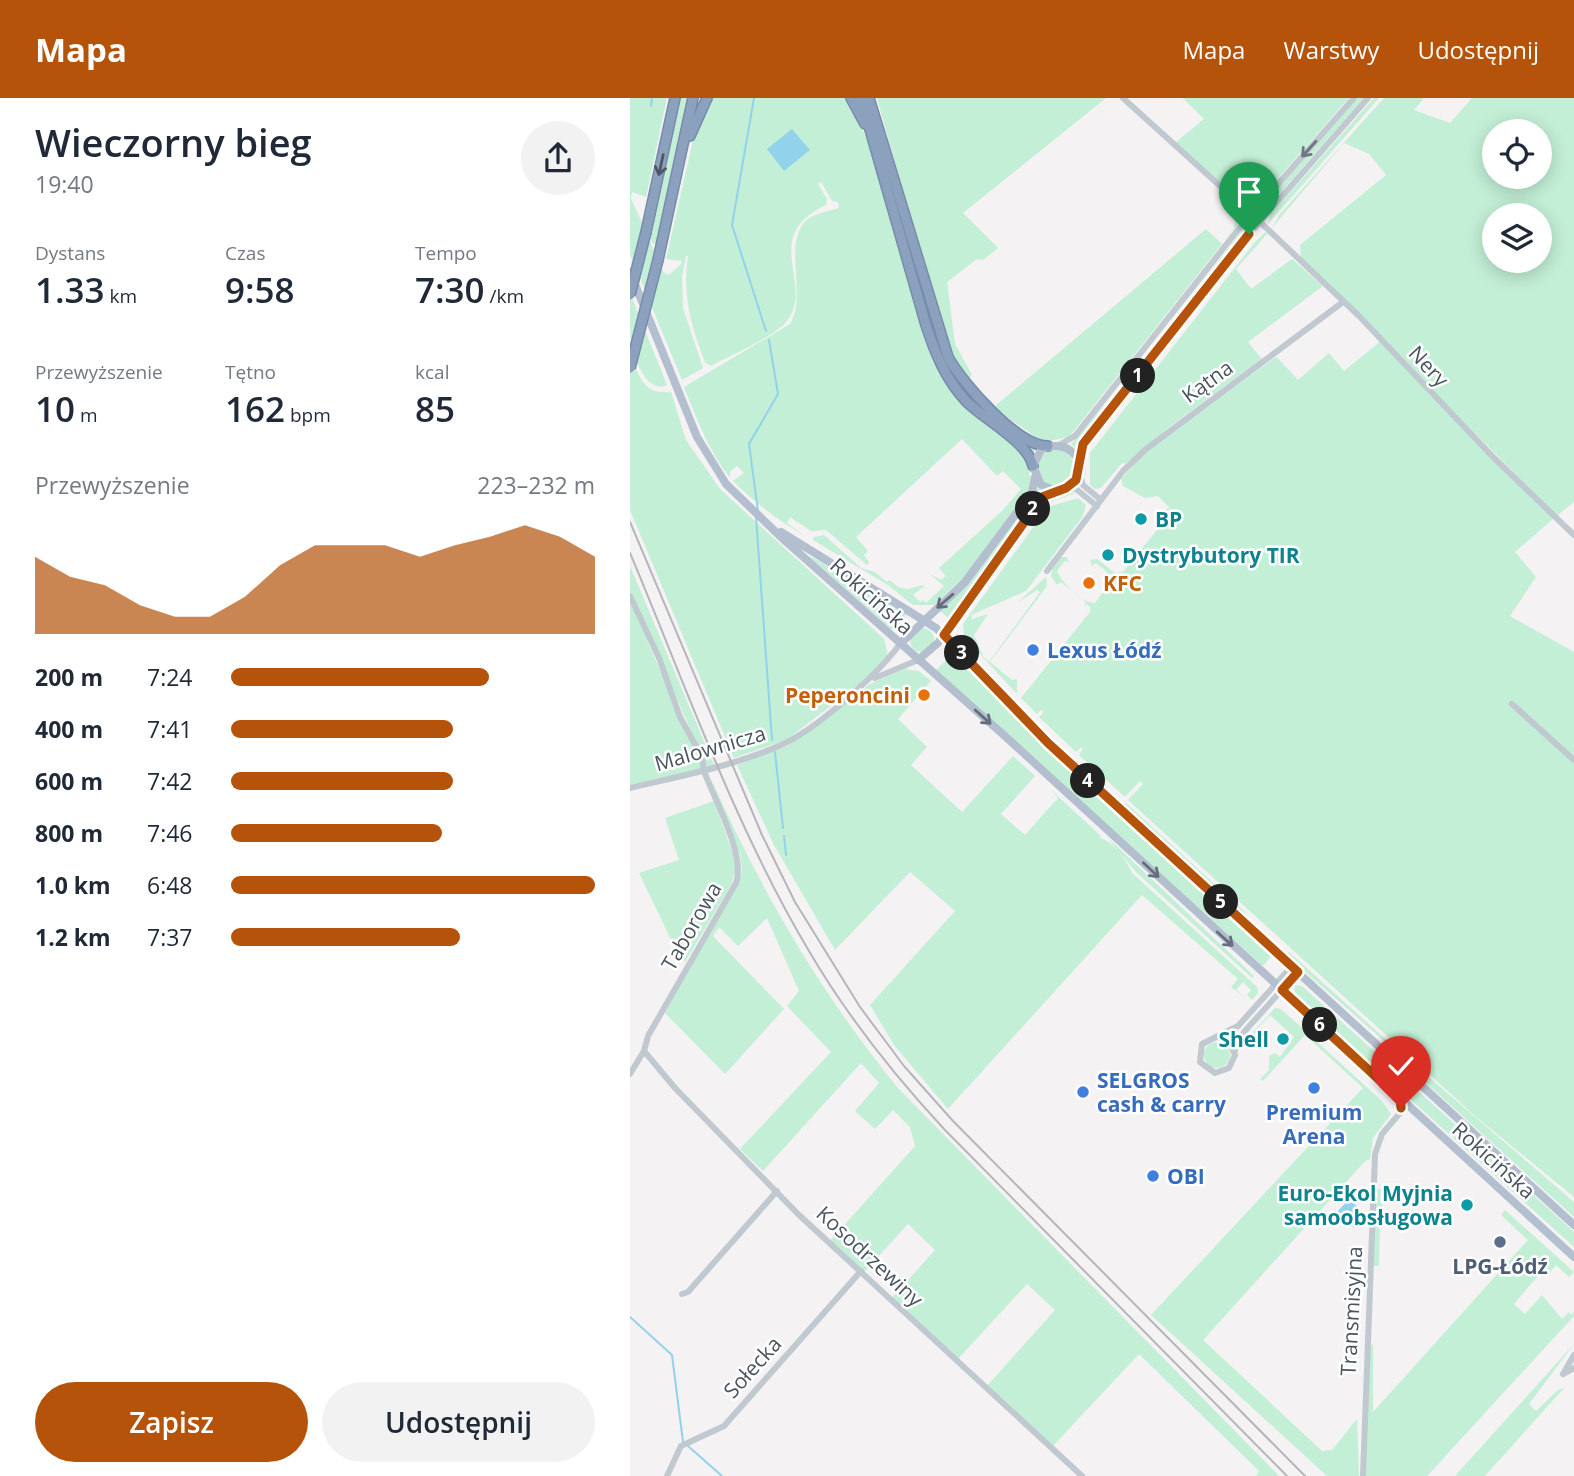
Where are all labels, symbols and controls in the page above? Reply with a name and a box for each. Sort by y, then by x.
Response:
text: Mapa [35,27,127,72]
text: Mapa [1183,33,1245,66]
text: Warstwy [1283,33,1379,66]
text: Udostępnij [1417,33,1539,66]
text: Wieczorny bieg [35,116,312,168]
map controls [1482,119,1552,273]
button: locate [1482,119,1552,189]
button: share [521,121,595,195]
one-way arrow [1301,140,1317,158]
one-way arrow [653,153,667,176]
pin [1219,162,1279,234]
text: 19:40 [35,168,94,200]
icon: arrive [1230,173,1268,211]
button: layers [1482,203,1552,273]
text: Dystans [35,240,105,266]
text: Czas [225,240,266,266]
text: Tempo [415,240,477,266]
text: 1.33 [35,266,105,313]
text: 9:58 [225,266,295,313]
text: 7:30 [415,266,485,313]
text: km [105,283,137,309]
text: /km [485,283,524,309]
street label: Nery [1403,339,1455,393]
street label: Kątna [1176,353,1238,409]
pin: 1 [1120,358,1156,394]
text: Przewyższenie [35,359,163,385]
text: Tętno [225,359,276,385]
text: kcal [415,359,449,385]
text: 1 [1132,362,1143,388]
text: 10 [35,385,75,432]
text: 162 [225,385,285,432]
text: 85 [415,385,455,432]
text: m [75,402,98,428]
text: bpm [285,402,331,428]
text: Przewyższenie [35,469,190,501]
text: 223–232 m [477,469,595,501]
pin: 2 [1016,492,1050,526]
text: 2 [1027,495,1038,521]
place label: BP [1155,505,1182,533]
marker: BP [1133,511,1149,527]
place label: Dystrybutory TIR [1122,541,1300,569]
marker: Dystrybutory TIR [1100,547,1116,563]
street label: Rokicińska [824,551,920,641]
place label: KFC [1103,569,1142,597]
marker: KFC [1081,575,1097,591]
one-way arrow [937,592,955,608]
pin: 3 [944,636,980,670]
place label: Lexus Łódź [1047,636,1162,664]
text: 3 [956,639,967,665]
marker: Lexus Łódź [1025,642,1041,658]
text: 200 m [35,661,103,693]
text: 7:24 [147,661,193,693]
place label: Peperoncini [785,681,910,709]
marker: Peperoncini [916,687,932,703]
one-way arrow [973,709,991,725]
text: 400 m [35,713,103,745]
text: 7:41 [147,713,193,745]
street label: Malownicza [651,719,769,777]
pin: 4 [1070,764,1106,798]
text: 600 m [35,765,103,797]
text: 7:42 [147,765,193,797]
text: 4 [1082,767,1093,793]
text: 800 m [35,817,103,849]
text: 7:46 [147,817,193,849]
one-way arrow [1141,862,1159,878]
text: 1.0 km [35,869,111,901]
text: 6:48 [147,869,193,901]
street label: Taborowa [654,877,728,975]
pin: 5 [1204,884,1238,920]
text: 5 [1215,888,1226,914]
text: 1.2 km [35,921,111,953]
text: 7:37 [147,921,193,953]
one-way arrow [1216,930,1233,947]
pin: 6 [1302,1007,1338,1042]
text: 6 [1314,1011,1325,1037]
place label: Shell [1218,1025,1269,1053]
marker: Shell [1275,1031,1291,1047]
pin [1371,1036,1431,1108]
icon: check [1382,1047,1420,1085]
place label: SELGROS cash & carry [1097,1066,1226,1118]
marker: Premium Arena [1306,1080,1322,1096]
marker: SELGROS cash & carry [1075,1084,1091,1100]
place label: Premium Arena [1266,1098,1362,1150]
street label: Rokicińska [1446,1115,1542,1205]
place label: OBI [1167,1162,1205,1190]
marker: OBI [1145,1168,1161,1184]
place label: Euro-Ekol Myjnia samoobsługowa [1277,1179,1453,1231]
marker: Euro-Ekol Myjnia samoobsługowa [1459,1197,1475,1213]
street label: Kosodrzewiny [811,1199,930,1313]
marker: LPG-Łódź [1492,1234,1508,1250]
street label: Transmisyjna [1334,1245,1368,1377]
place label: LPG-Łódź [1452,1252,1548,1280]
street label: Sołecka [717,1330,787,1404]
button: Zapisz [35,1382,308,1462]
button: Udostępnij [322,1382,595,1462]

